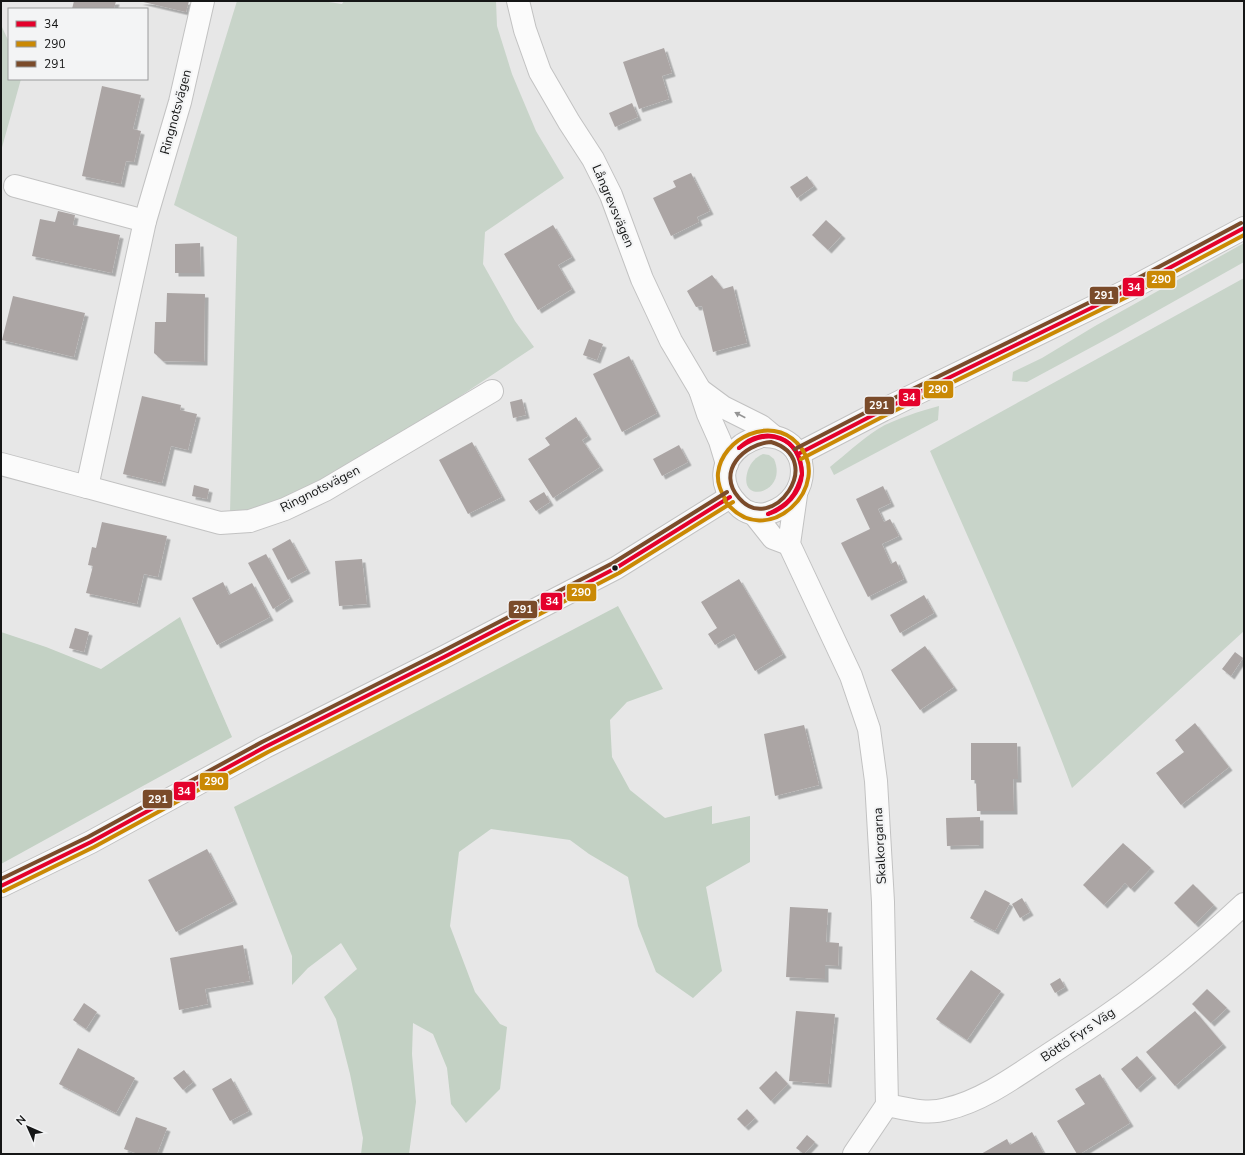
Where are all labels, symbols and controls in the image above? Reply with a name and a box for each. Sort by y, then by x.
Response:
legend [8,8,148,80]
text: 34 [44,16,58,32]
text: 290 [44,36,66,52]
text: 291 [44,56,66,72]
street label: Ringnotsvägen [156,68,196,156]
street label: Långrevsvägen [587,162,639,250]
line badge: 290 [1146,270,1176,289]
text: 290 [1151,272,1171,287]
line badge: 34 [1122,277,1145,297]
text: 34 [1127,280,1141,295]
line badge: 291 [1089,286,1119,305]
text: 291 [1094,288,1114,303]
line badge: 290 [923,380,954,399]
text: 290 [928,382,948,397]
line badge: 34 [898,388,921,407]
text: 34 [902,390,916,405]
line badge: 291 [864,396,895,415]
text: 291 [869,398,889,413]
one-way arrow [734,412,746,418]
street label: Ringnotsvägen [277,461,363,517]
unlabelled marker [610,563,620,573]
line badge: 290 [566,583,597,602]
text: 290 [571,585,591,600]
line badge: 34 [540,592,563,611]
text: 34 [545,594,559,609]
line badge: 291 [508,600,538,619]
text: 291 [513,602,533,617]
line badge: 290 [199,772,229,791]
text: 290 [204,774,224,789]
line badge: 34 [173,781,196,801]
text: 34 [177,784,191,799]
line badge: 291 [142,789,173,809]
text: 291 [148,792,168,807]
street label: Skalkorgarna [869,807,891,885]
street label: Böttö Fyrs Väg [1037,1003,1119,1067]
north arrow [8,1107,48,1147]
text: N [13,1112,29,1128]

